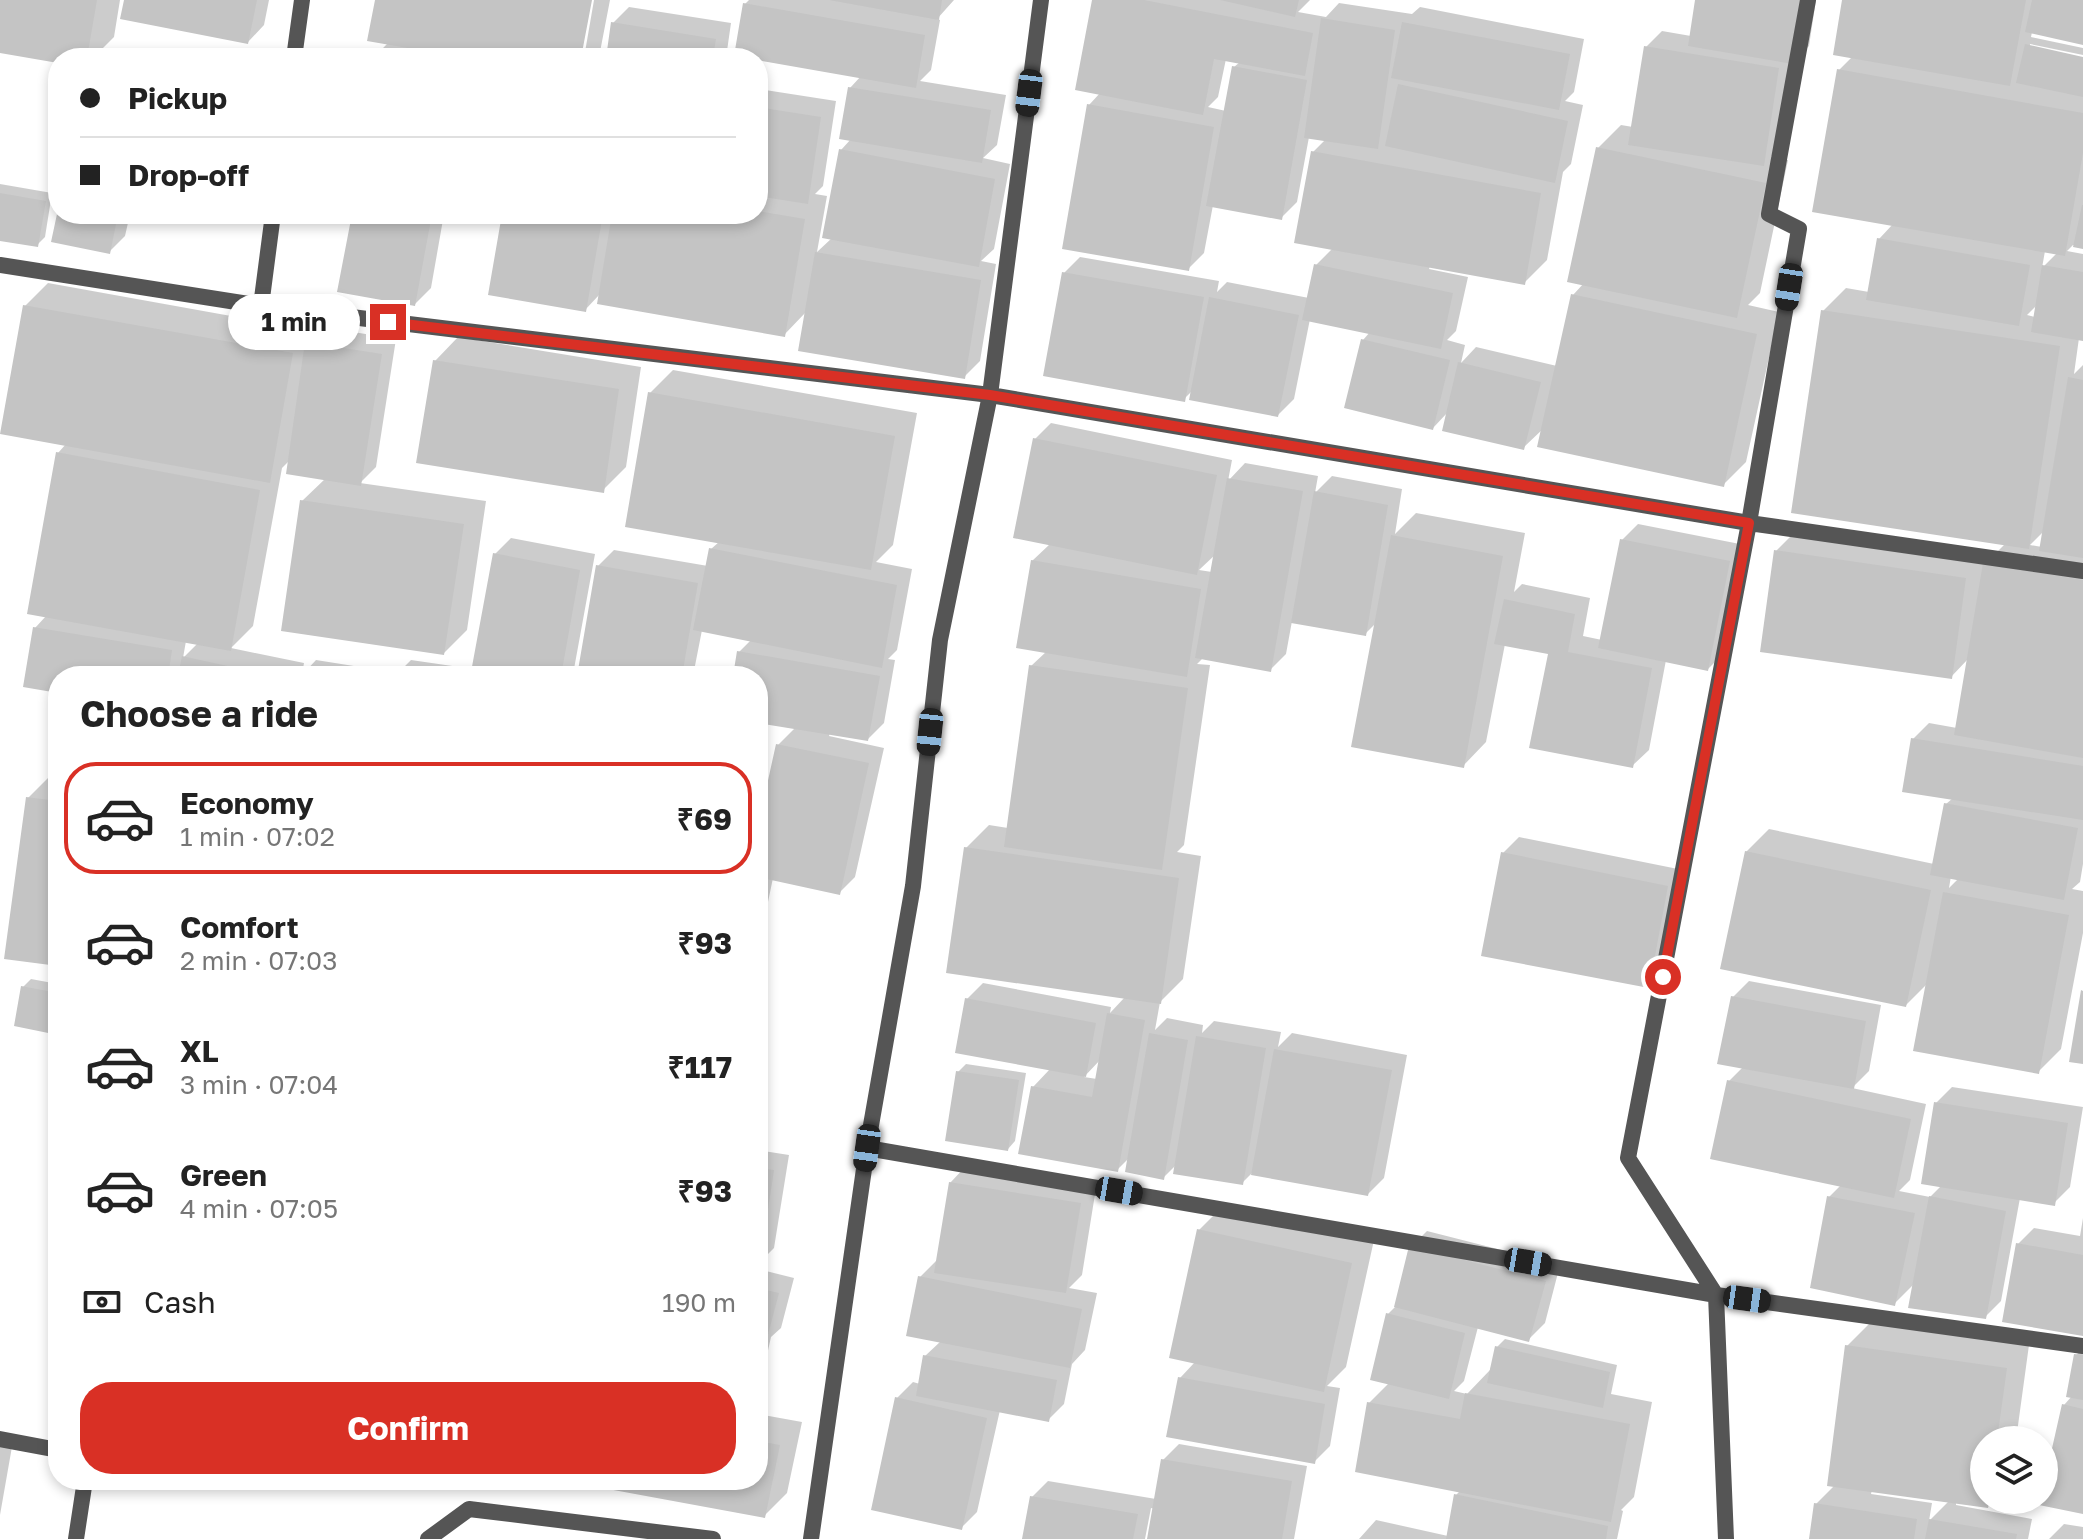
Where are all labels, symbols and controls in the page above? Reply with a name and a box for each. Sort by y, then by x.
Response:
car [1014,68,1044,118]
text: Pickup [128,80,227,116]
text: Drop-off [128,157,249,193]
car [1773,261,1805,313]
callout: 1 min [228,294,360,350]
route end [370,304,406,340]
text: 1 min [261,306,327,337]
text: Choose a ride [80,692,318,735]
car [916,707,944,757]
icon: car [84,782,156,854]
text: Economy [180,785,314,821]
text: ₹69 [677,801,732,837]
text: 1 min · 07:02 [180,821,335,852]
icon: car [84,906,156,978]
text: Comfort [180,909,299,945]
text: ₹93 [677,925,732,961]
text: 2 min · 07:03 [180,945,337,976]
route start [1645,959,1681,995]
icon: car [84,1030,156,1102]
text: XL [180,1033,219,1069]
text: ₹117 [668,1049,732,1085]
text: 3 min · 07:04 [180,1069,338,1100]
car [852,1123,882,1173]
icon: car [84,1154,156,1226]
text: Green [180,1157,267,1193]
text: ₹93 [677,1173,732,1209]
car [1093,1175,1145,1207]
text: 4 min · 07:05 [180,1193,338,1224]
car [1502,1246,1554,1278]
icon: cash [80,1280,124,1324]
text: Cash [144,1284,216,1320]
car [1722,1284,1772,1314]
text: 190 m [662,1287,736,1318]
button: Confirm [80,1382,736,1474]
map controls [1970,1426,2058,1514]
button: layers [1970,1426,2058,1514]

